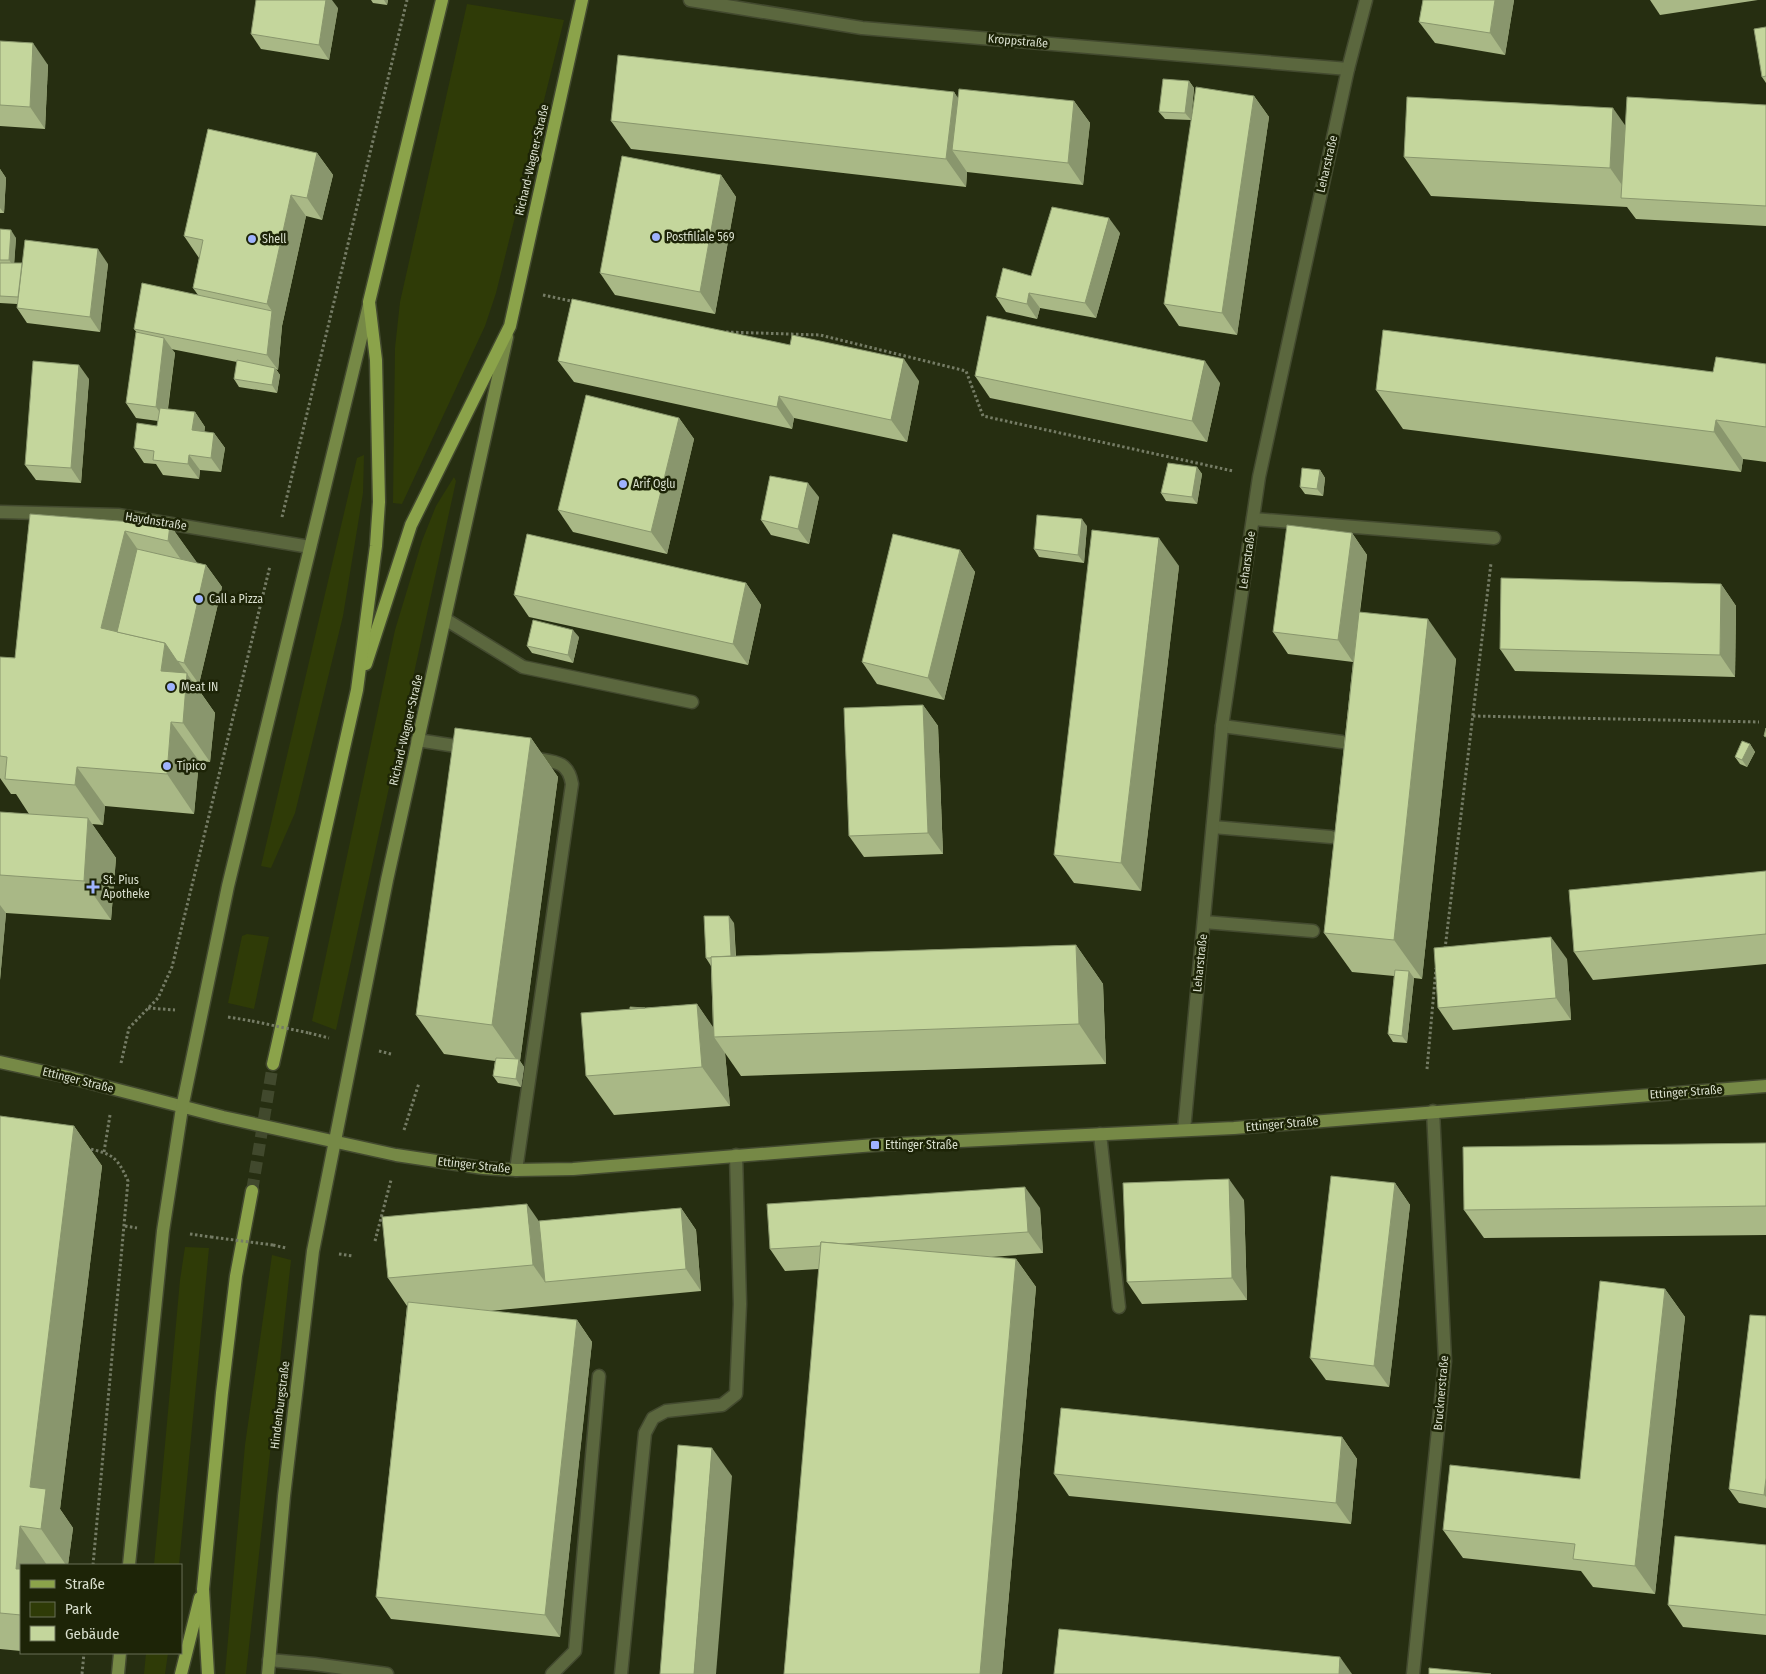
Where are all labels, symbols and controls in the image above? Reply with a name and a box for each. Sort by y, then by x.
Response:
street label: Kroppstraße [987,31,1049,51]
street label: Richard-Wagner-Straße [512,103,552,217]
street label: Leharstraße [1314,134,1340,194]
place label: Postfiliale 569 [666,230,735,244]
marker: Postfiliale 569 [650,231,662,243]
place label: Shell [262,232,287,246]
marker: Shell [246,233,258,245]
place label: Arif Oglu [633,477,676,491]
marker: Arif Oglu [617,478,629,490]
street label: Haydnstraße [124,509,188,533]
street label: Leharstraße [1236,530,1258,590]
place label: Call a Pizza [209,592,263,606]
marker: Call a Pizza [193,593,205,605]
street label: Richard-Wagner-Straße [386,673,426,787]
place label: Meat IN [181,680,218,694]
marker: Meat IN [165,681,177,693]
place label: Tipico [177,759,206,773]
marker: Tipico [161,760,173,772]
place label: St. Pius Apotheke [103,873,150,901]
marker: St. Pius Apotheke [87,881,99,893]
street label: Leharstraße [1190,933,1210,993]
street label: Ettinger Straße [41,1064,115,1096]
street label: Ettinger Straße [1649,1082,1723,1102]
street label: Ettinger Straße [1245,1114,1319,1134]
place label: Ettinger Straße [885,1138,958,1152]
marker: Ettinger Straße [869,1139,881,1151]
street label: Ettinger Straße [437,1154,511,1176]
street label: Brucknerstraße [1431,1355,1451,1431]
street label: Hindenburgstraße [268,1360,292,1450]
legend [20,1564,182,1654]
text: Straße [65,1575,105,1593]
text: Park [65,1600,92,1618]
text: Gebäude [65,1625,120,1643]

